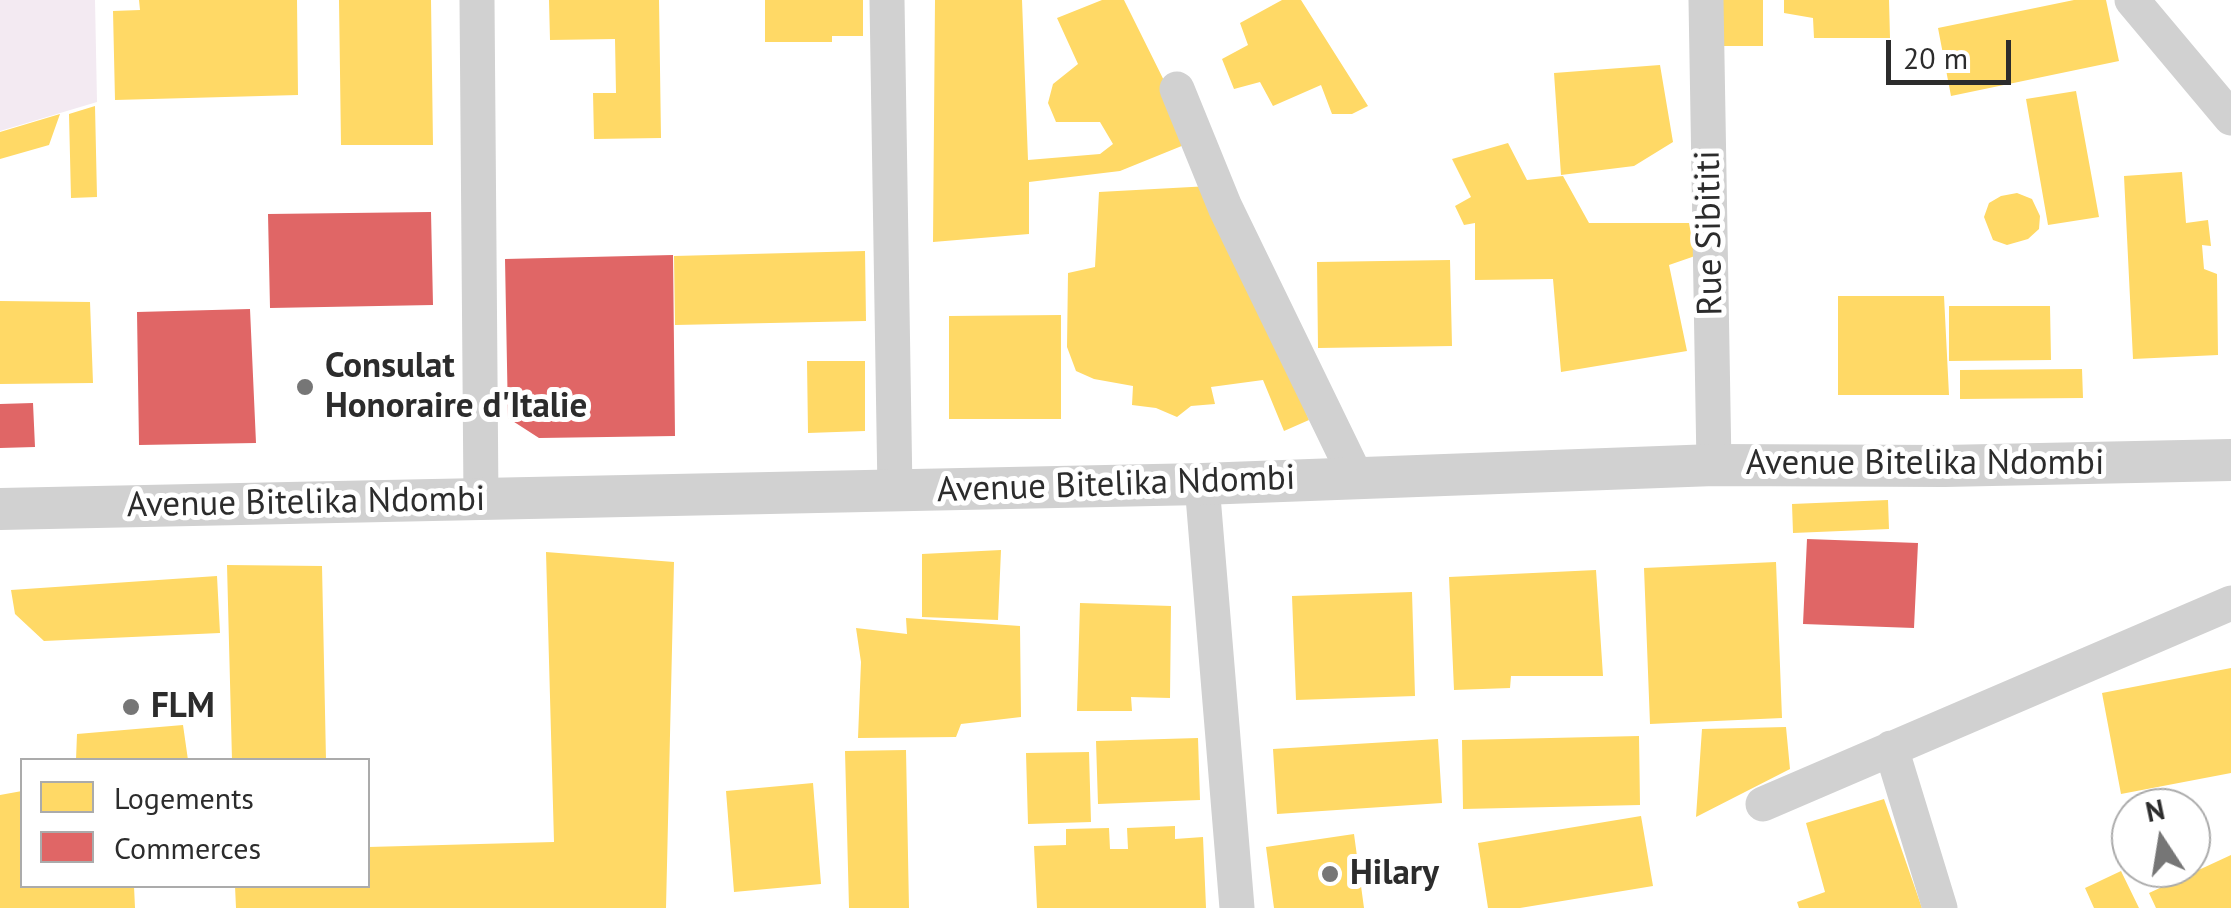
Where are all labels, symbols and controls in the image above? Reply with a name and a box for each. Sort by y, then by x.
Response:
scale bar [1891,20,2016,82]
text: 20 m [1903,38,1968,77]
street label: Rue Sibititi [1688,150,1732,316]
place label: Consulat Honoraire d'Italie [325,346,587,428]
marker: Consulat Honoraire d'Italie [294,376,316,398]
street label: Avenue Bitelika Ndombi [1746,443,2104,485]
street label: Avenue Bitelika Ndombi [936,458,1296,512]
street label: Avenue Bitelika Ndombi [126,479,486,527]
place label: FLM [151,686,215,728]
marker: FLM [120,696,142,718]
legend [20,758,370,888]
text: Logements [114,778,254,817]
north arrow [2111,788,2211,888]
text: N [2142,790,2168,830]
text: Commerces [114,828,261,867]
place label: Hilary [1350,853,1439,895]
marker: Hilary [1319,863,1341,885]

